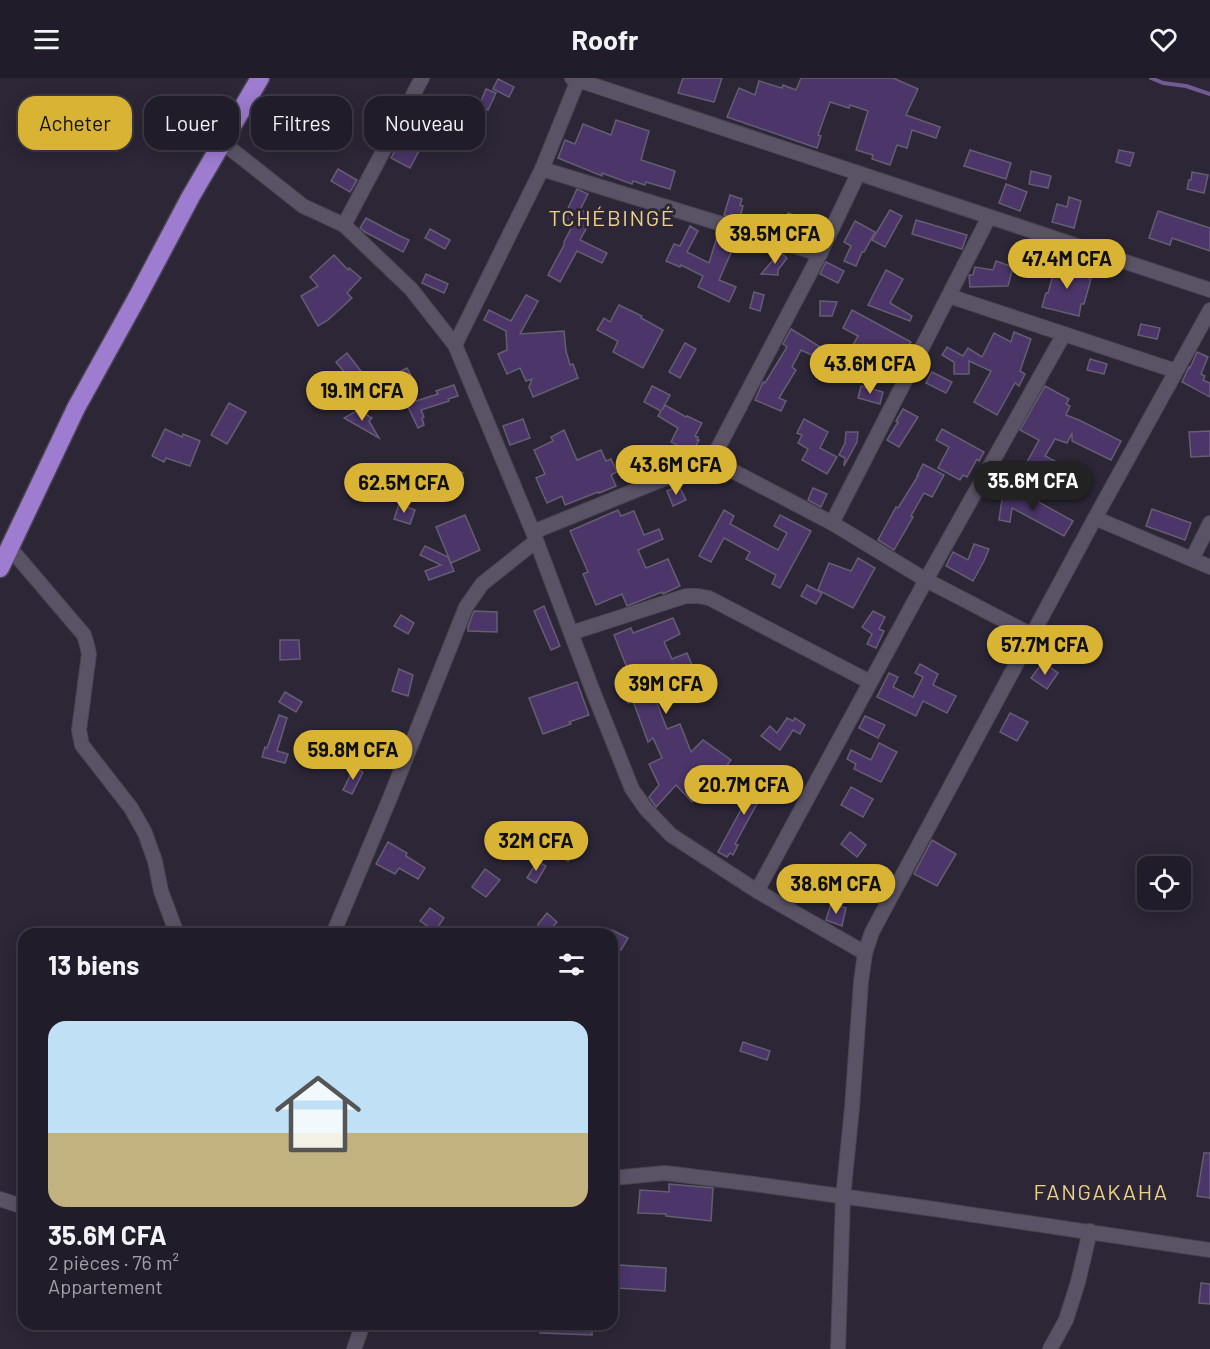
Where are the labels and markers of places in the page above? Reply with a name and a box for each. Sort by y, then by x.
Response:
pin: 39.5M CFA [706,214,844,265]
pin: 47.4M CFA [998,239,1136,290]
pin: 43.6M CFA [801,344,939,395]
pin: 19.1M CFA [293,371,431,422]
pin: 43.6M CFA [607,445,745,496]
pin: 35.6M CFA [964,461,1102,512]
pin: 62.5M CFA [335,463,473,514]
pin: 57.7M CFA [976,625,1114,676]
pin: 39M CFA [611,664,721,715]
pin: 59.8M CFA [284,730,422,781]
pin: 20.7M CFA [675,765,813,816]
pin: 32M CFA [481,821,591,872]
pin: 38.6M CFA [767,864,905,915]

